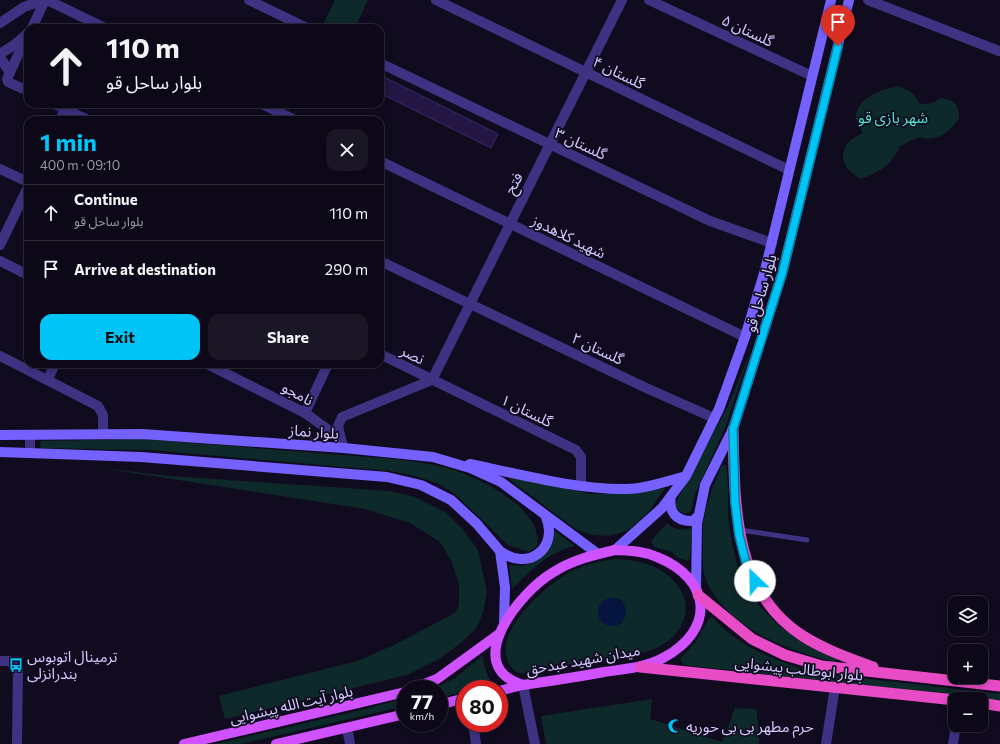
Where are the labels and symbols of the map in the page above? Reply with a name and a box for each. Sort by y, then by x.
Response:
pin [821,5,855,46]
street label: گلستان ۵ [719,10,778,51]
street label: گلستان ۴ [590,52,648,93]
park label: شهر بازی قو [858,108,928,127]
street label: گلستان ۳ [552,123,611,164]
street label: فتح [500,169,530,199]
street label: شهید کلاهدوز [528,210,609,263]
street label: بلوار ساحل قو [740,252,781,334]
street label: گلستان ۲ [569,328,628,369]
street label: نصر [397,340,428,368]
street label: نامجو [279,377,317,410]
street label: گلستان ۱ [498,390,556,431]
street label: بلوار نماز [287,420,340,443]
position arrow [734,560,776,602]
street label: میدان شهید عبدحق [525,640,642,680]
place label: ترمینال اتوبوس بندرانزلی [27,647,118,683]
street label: بلوار ابوطالب پیشوایی [734,652,864,686]
bus stop icon: ترمینال اتوبوس بندرانزلی [8,657,24,673]
speed limit sign: 80 [456,680,508,732]
street label: بلوار آیت الله پیشوایی [228,681,355,729]
place label: حرم مطهر بی بی حوریه [686,717,814,738]
mosque icon: حرم مطهر بی بی حوریه [667,718,683,734]

